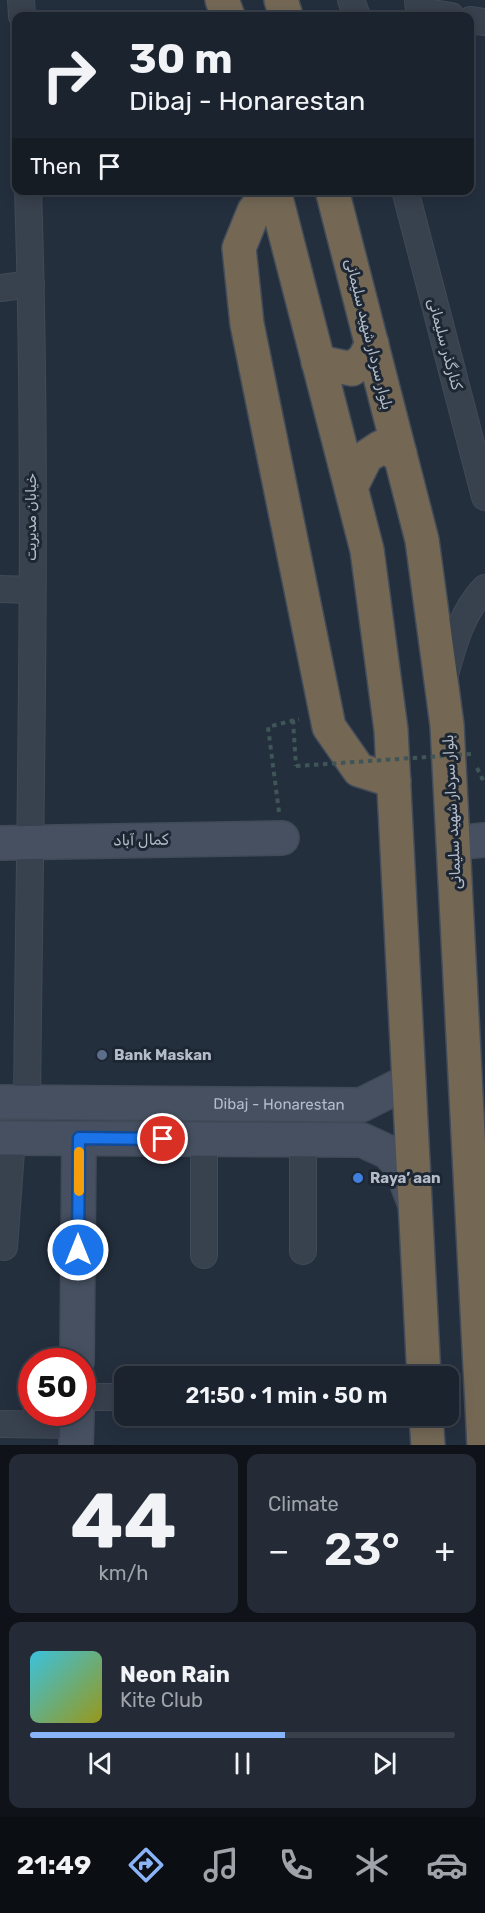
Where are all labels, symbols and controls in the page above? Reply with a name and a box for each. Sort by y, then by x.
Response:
text: 30 m [129,34,233,84]
icon: right [30,36,108,114]
text: Dibaj - Honarestan [129,85,365,117]
icon: arrive [93,150,126,183]
text: Then [30,153,81,180]
street label: بلوار سردار شهید سلیمانی [341,256,397,412]
street label: کنارگذر سلیمانی [424,296,466,392]
street label: خیابان مدیریت [22,473,40,561]
street label: بلوار سردار شهید سلیمانی [439,734,465,890]
street label: کمال آباد [113,831,169,849]
place label: Bank Maskan [114,1046,212,1064]
marker: Bank Maskan [95,1048,109,1062]
street label: Dibaj - Honarestan [213,1095,345,1114]
pin [137,1113,188,1164]
icon: arrive [146,1122,179,1155]
place label: Raya’ aan [370,1169,441,1187]
marker: Raya’ aan [351,1171,365,1185]
position arrow [46,1218,110,1282]
speed limit sign: 50 [18,1348,96,1426]
text: 21:50 · 1 min · 50 m [185,1382,388,1409]
text: 44 [70,1475,177,1568]
text: Climate [268,1492,339,1516]
text: 23° [324,1523,400,1576]
text: − [268,1531,289,1570]
text: + [434,1531,455,1570]
text: km/h [99,1561,148,1585]
text: Neon Rain [120,1661,230,1688]
text: Kite Club [120,1688,203,1712]
icon: previous [84,1747,117,1780]
icon: pause [226,1747,259,1780]
icon: next [368,1747,401,1780]
icon: directions [125,1844,167,1886]
icon: music [200,1844,242,1886]
icon: phone [275,1844,317,1886]
icon: climate [351,1844,393,1886]
icon: car [426,1844,468,1886]
text: 21:49 [17,1849,91,1881]

